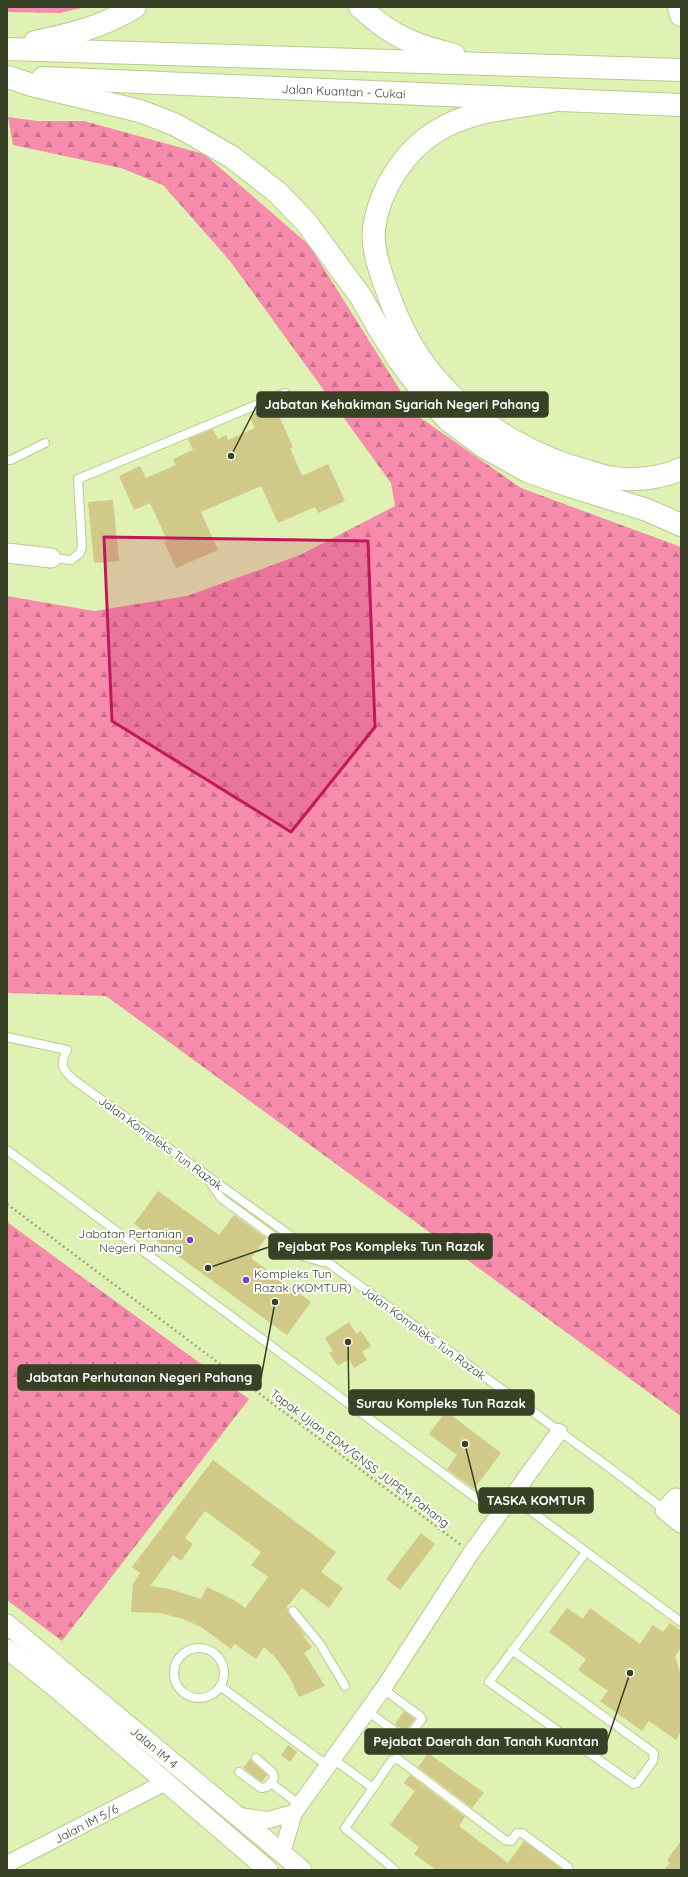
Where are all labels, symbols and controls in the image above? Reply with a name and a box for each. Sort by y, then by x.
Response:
street label: Jalan Kuantan - Cukai [282,81,406,101]
callout: Jabatan Kehakiman Syariah Negeri Pahang [257,392,548,417]
text: Jabatan Kehakiman Syariah Negeri Pahang [265,396,539,412]
street label: Jalan Kompleks Tun Razak [96,1093,226,1193]
place label: Jabatan Pertanian Negeri Pahang [78,1226,182,1255]
callout: Pejabat Pos Kompleks Tun Razak [269,1234,492,1259]
marker: Jabatan Pertanian Negeri Pahang [185,1235,195,1245]
text: Pejabat Pos Kompleks Tun Razak [277,1238,485,1254]
place label: Kompleks Tun Razak (KOMTUR) [254,1266,352,1295]
marker: Kompleks Tun Razak (KOMTUR) [241,1275,251,1285]
street label: Jalan Kompleks Tun Razak [359,1283,489,1383]
callout: Jabatan Perhutanan Negeri Pahang [18,1365,261,1390]
text: Jabatan Perhutanan Negeri Pahang [26,1369,252,1385]
street label: Tapak Ujian EDM/GNSS JUPEM Pahang [267,1386,453,1530]
callout: Surau Kompleks Tun Razak [349,1390,534,1415]
text: Surau Kompleks Tun Razak [356,1395,526,1411]
callout: TASKA KOMTUR [479,1488,593,1513]
text: TASKA KOMTUR [487,1492,586,1508]
street label: Jalan IM 4 [128,1723,181,1771]
callout: Pejabat Daerah dan Tanah Kuantan [365,1729,607,1754]
text: Pejabat Daerah dan Tanah Kuantan [373,1733,599,1749]
street label: Jalan IM 5/6 [52,1800,121,1846]

